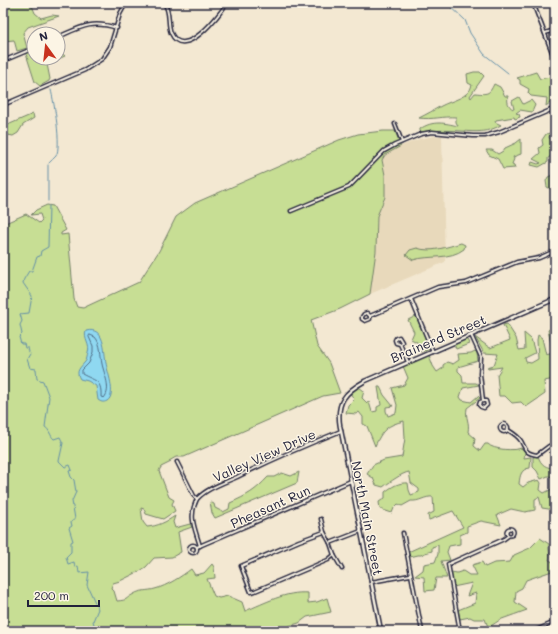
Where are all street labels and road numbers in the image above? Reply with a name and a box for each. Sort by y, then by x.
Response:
street label: Brainerd Street [388,310,489,366]
street label: Valley View Drive [210,425,318,485]
street label: North Main Street [349,459,387,577]
street label: Pheasant Run [227,481,313,531]

